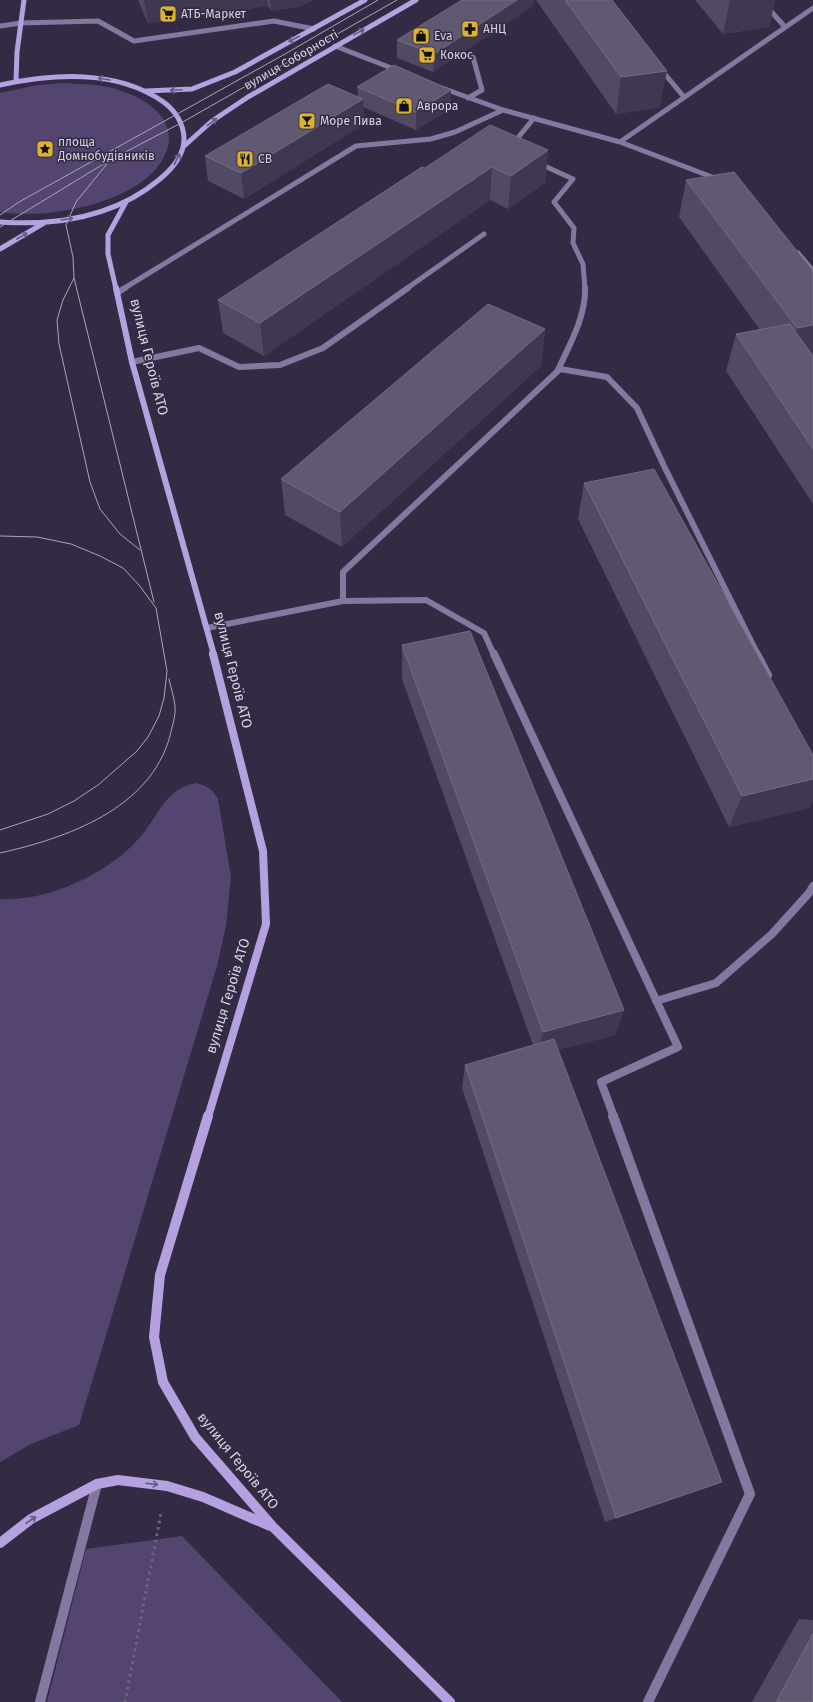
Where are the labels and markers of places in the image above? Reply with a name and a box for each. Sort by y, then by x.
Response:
supermarket icon: АТБ-Маркет [158,4,178,24]
place label: АТБ-Маркет [181,7,247,21]
pharmacy icon: АНЦ [460,19,480,39]
place label: АНЦ [483,22,506,36]
shop icon: Eva [411,26,431,46]
place label: Eva [434,29,452,43]
supermarket icon: Кокос [417,45,437,65]
place label: Кокос [440,48,473,62]
shop icon: Аврора [394,96,414,116]
place label: Аврора [417,99,458,113]
bar icon: Море Пива [297,111,317,131]
place label: Море Пива [320,114,382,128]
place label: площа Домнобудівників [57,135,155,163]
place icon: площа Домнобудівників [35,139,55,159]
restaurant icon: СВ [235,149,255,169]
place label: СВ [258,152,272,166]

